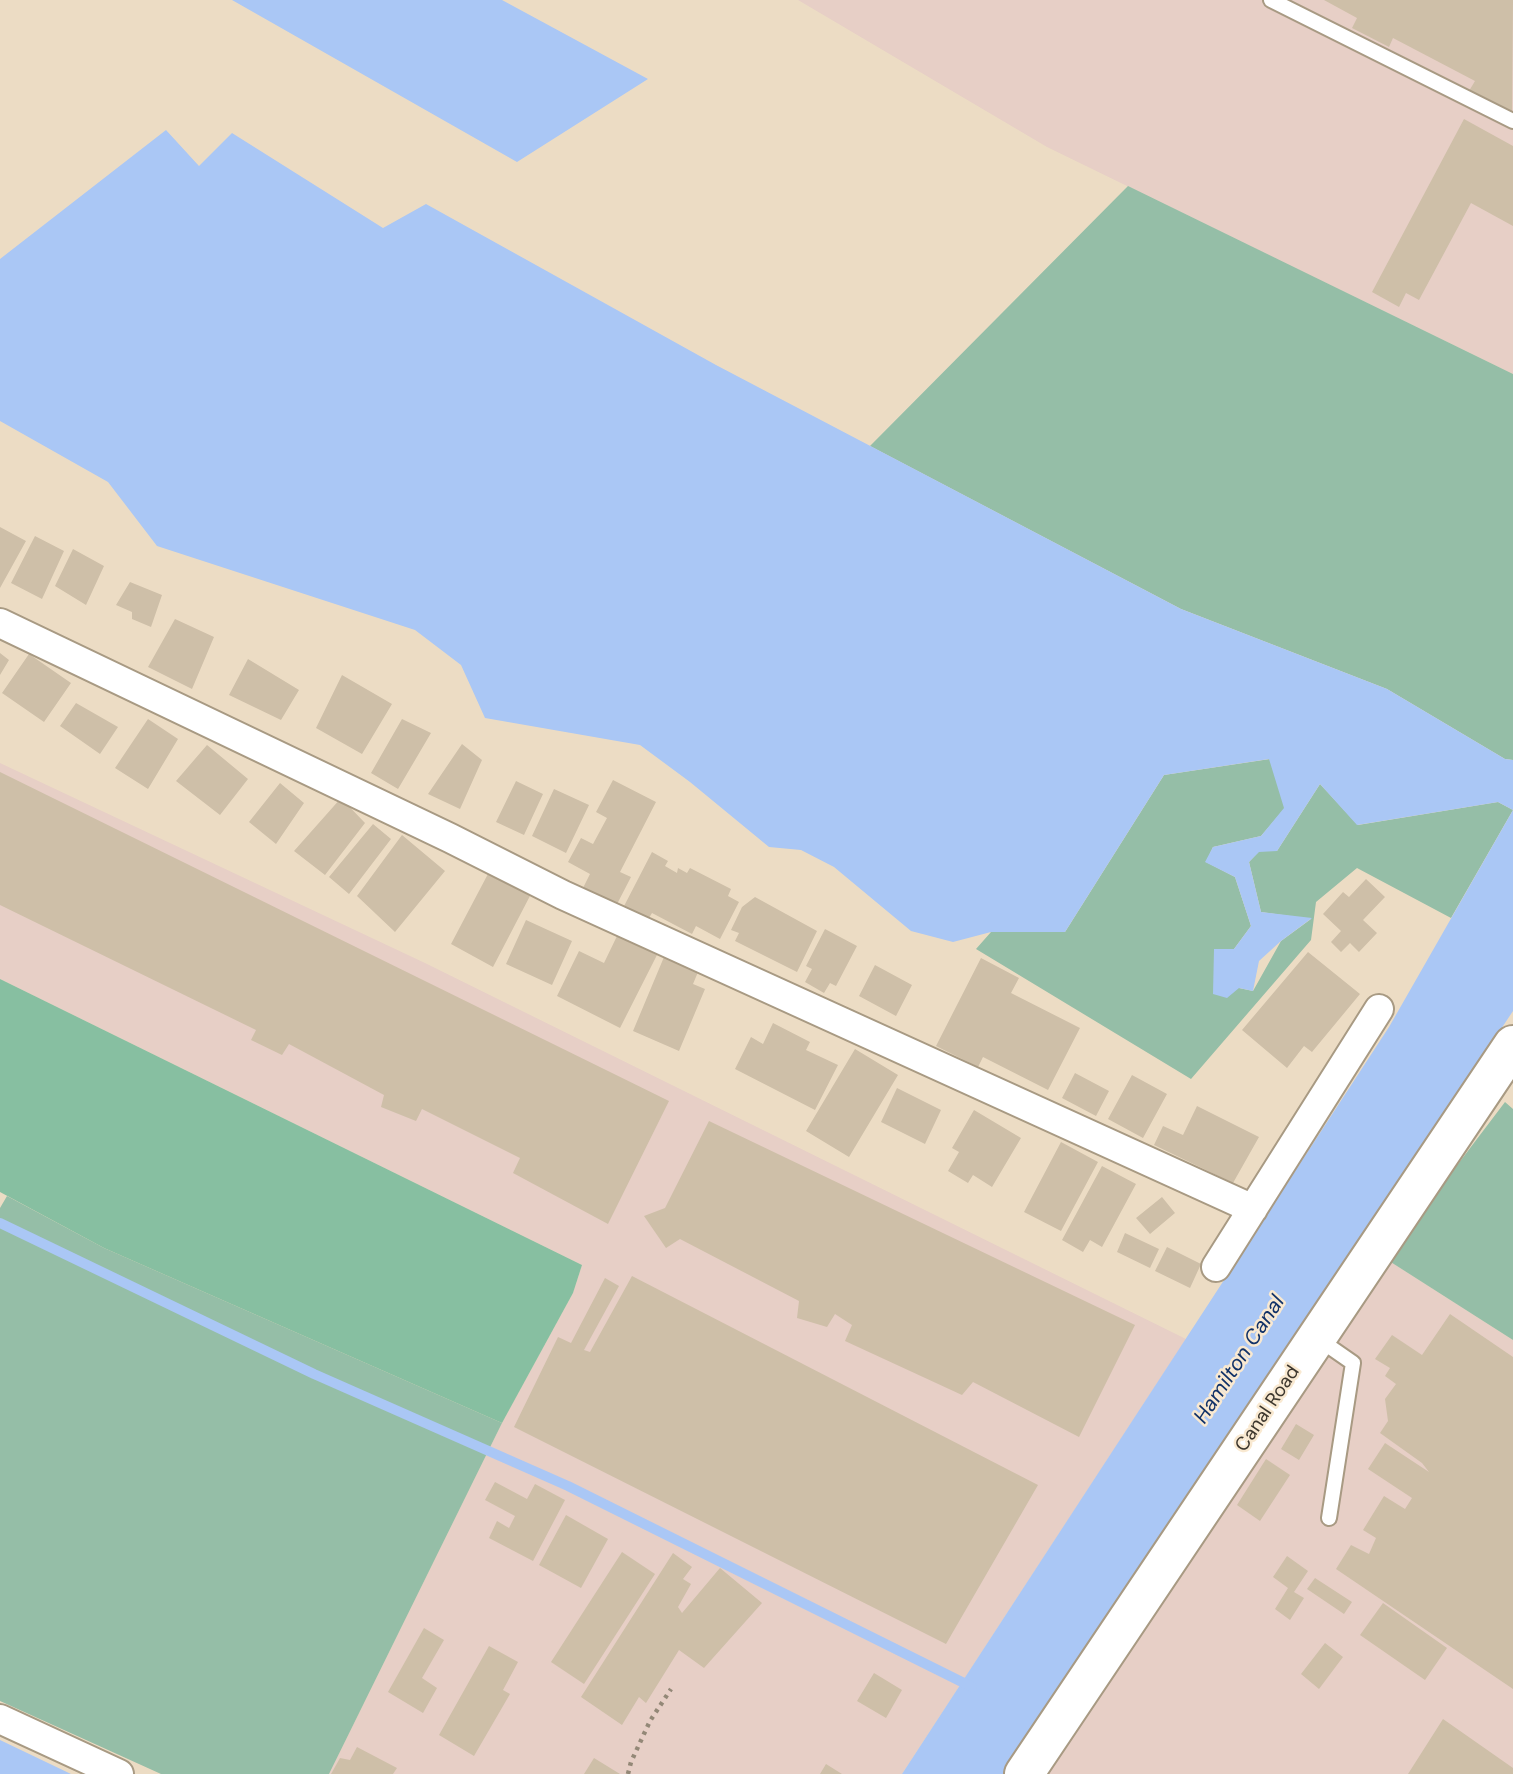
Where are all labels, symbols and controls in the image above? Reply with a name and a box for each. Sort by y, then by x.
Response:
water label: Hamilton Canal [1189,1291,1291,1429]
street label: Canal Road [1231,1362,1305,1456]

